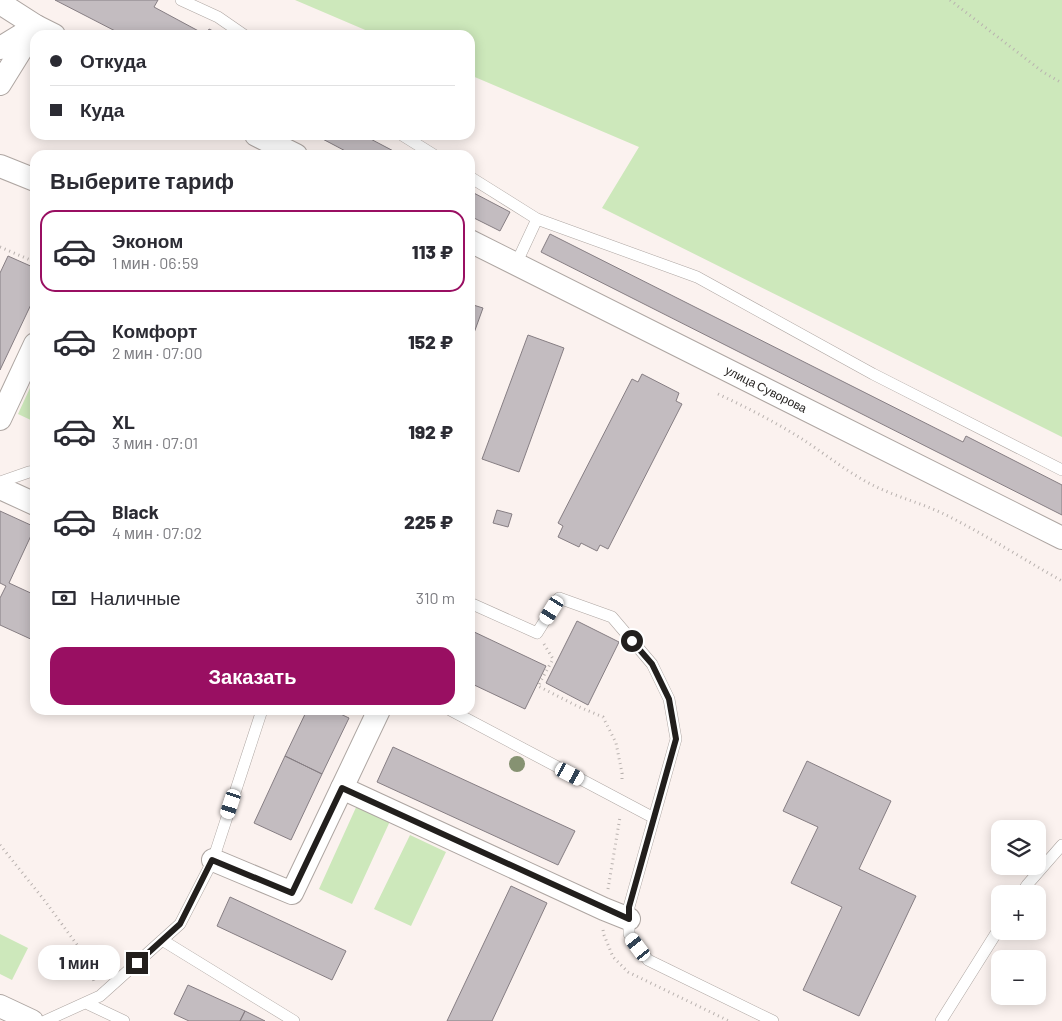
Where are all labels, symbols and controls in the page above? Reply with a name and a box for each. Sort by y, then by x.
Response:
text: Откуда [80,49,146,72]
text: Куда [80,98,124,121]
text: Выберите тариф [50,167,234,193]
icon: car [52,229,97,274]
text: Эконом [112,229,183,252]
text: 113 ₽ [412,240,453,263]
text: 1 мин · 06:59 [112,253,199,272]
icon: car [52,319,97,364]
text: Комфорт [112,319,197,342]
text: 152 ₽ [408,330,453,353]
text: 2 мин · 07:00 [112,343,202,362]
street label: улица Суворова [723,362,810,415]
icon: car [52,409,97,454]
text: XL [112,410,135,433]
text: 192 ₽ [408,420,453,443]
text: 3 мин · 07:01 [112,433,198,452]
icon: car [52,499,97,544]
text: Black [112,500,159,523]
text: 225 ₽ [404,510,453,533]
text: 4 мин · 07:02 [112,523,202,542]
icon: cash [50,584,78,612]
text: Наличные [90,586,181,609]
text: 310 m [416,588,455,607]
car [537,593,566,627]
route start [621,630,643,652]
button: Заказать [50,647,455,705]
car [553,760,586,788]
car [219,787,242,821]
map controls [991,820,1046,1005]
button: layers [991,820,1046,875]
button: + [991,885,1046,940]
car [622,931,653,963]
callout: 1 мин [37,946,120,980]
button: − [991,950,1046,1005]
route end [126,952,148,974]
text: 1 мин [59,953,99,972]

